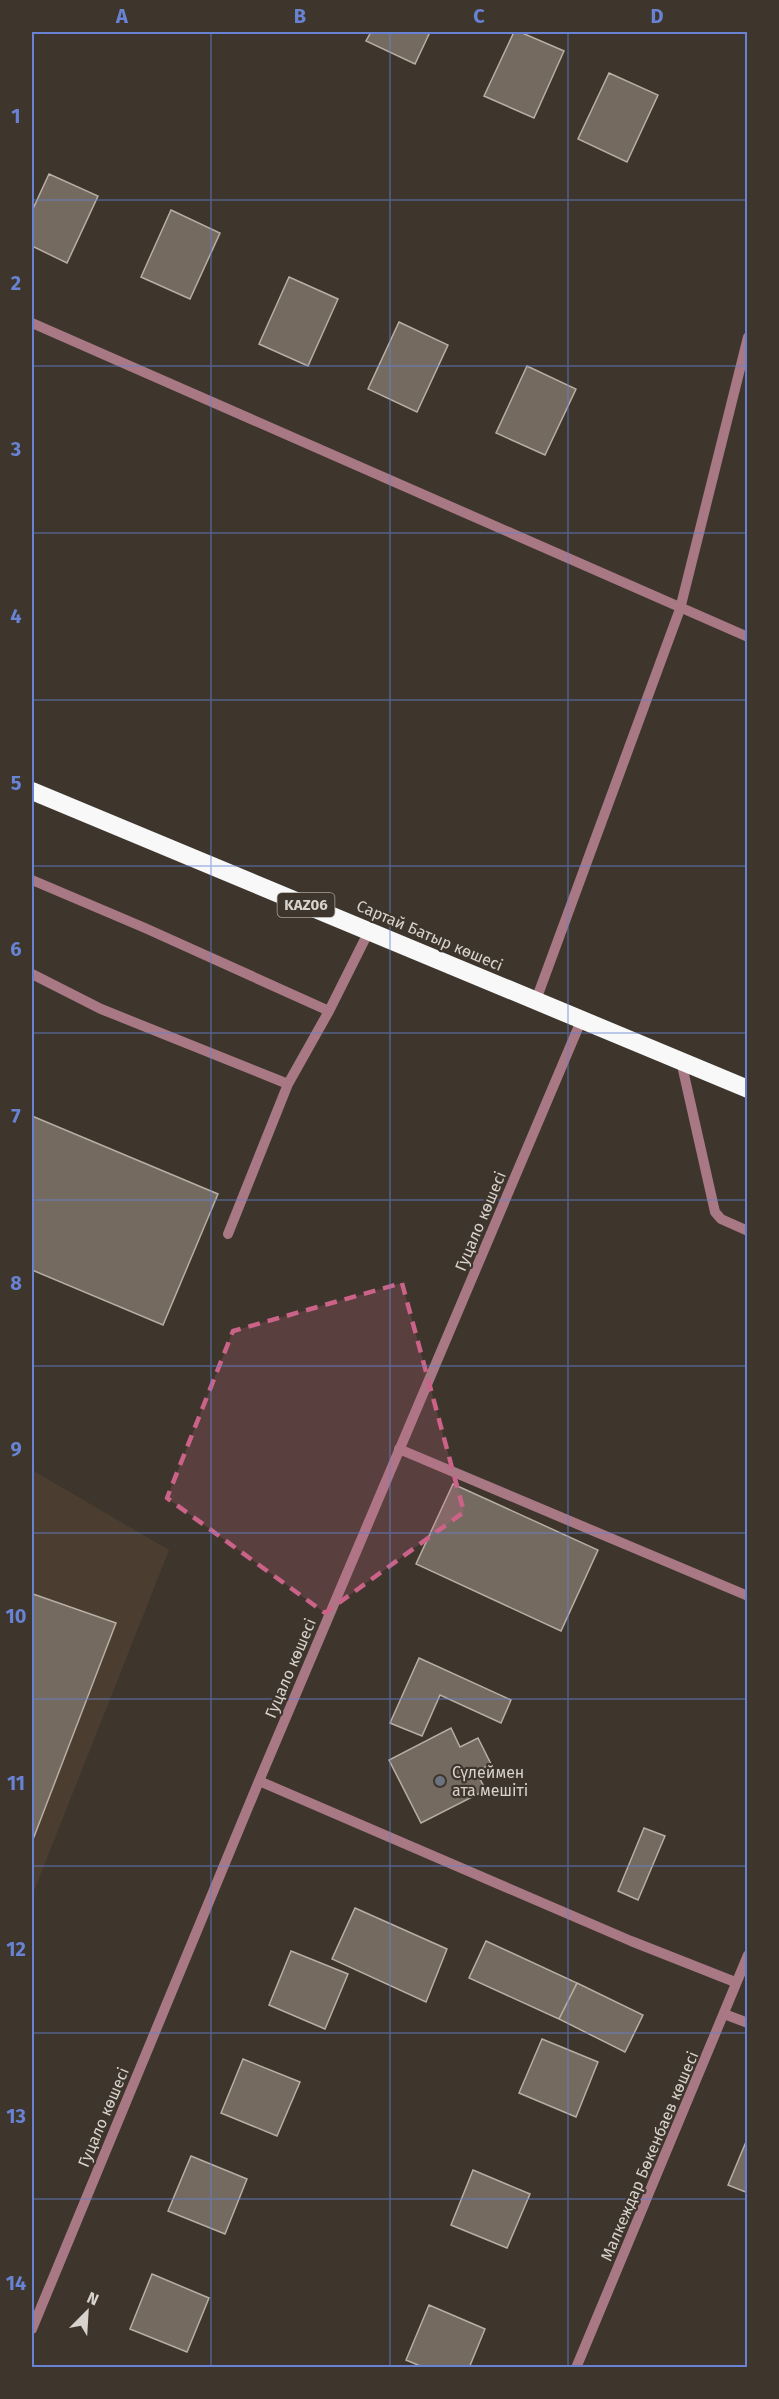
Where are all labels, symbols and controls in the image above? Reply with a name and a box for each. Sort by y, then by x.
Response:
text: A [115,4,129,28]
text: B [294,4,306,28]
text: C [473,4,485,28]
text: D [650,4,664,28]
text: 1 [11,104,21,128]
text: 2 [11,271,21,295]
text: 3 [10,437,21,461]
text: 4 [10,604,22,628]
text: 5 [11,771,22,795]
road number: KАZ06 [278,893,334,917]
street label: Сартай Батыр көшесі [354,896,506,975]
text: 6 [10,937,22,961]
text: 7 [11,1104,21,1128]
street label: Гуцало көшесі [451,1168,510,1274]
text: 8 [10,1271,22,1295]
text: 9 [10,1437,22,1461]
text: 10 [6,1604,26,1628]
street label: Гуцало көшесі [261,1615,320,1721]
place label: Сүлеймен ата мешіті [452,1763,528,1800]
text: 11 [7,1771,25,1795]
marker: Сүлеймен ата мешіті [433,1774,447,1788]
text: 12 [6,1937,26,1961]
street label: Малкеждар Бөкенбаев көшесі [597,2049,702,2264]
street label: Гуцало көшесі [74,2064,133,2170]
text: 13 [6,2104,26,2128]
text: 14 [6,2271,26,2295]
north arrow [57,2282,117,2342]
text: N [84,2288,102,2310]

